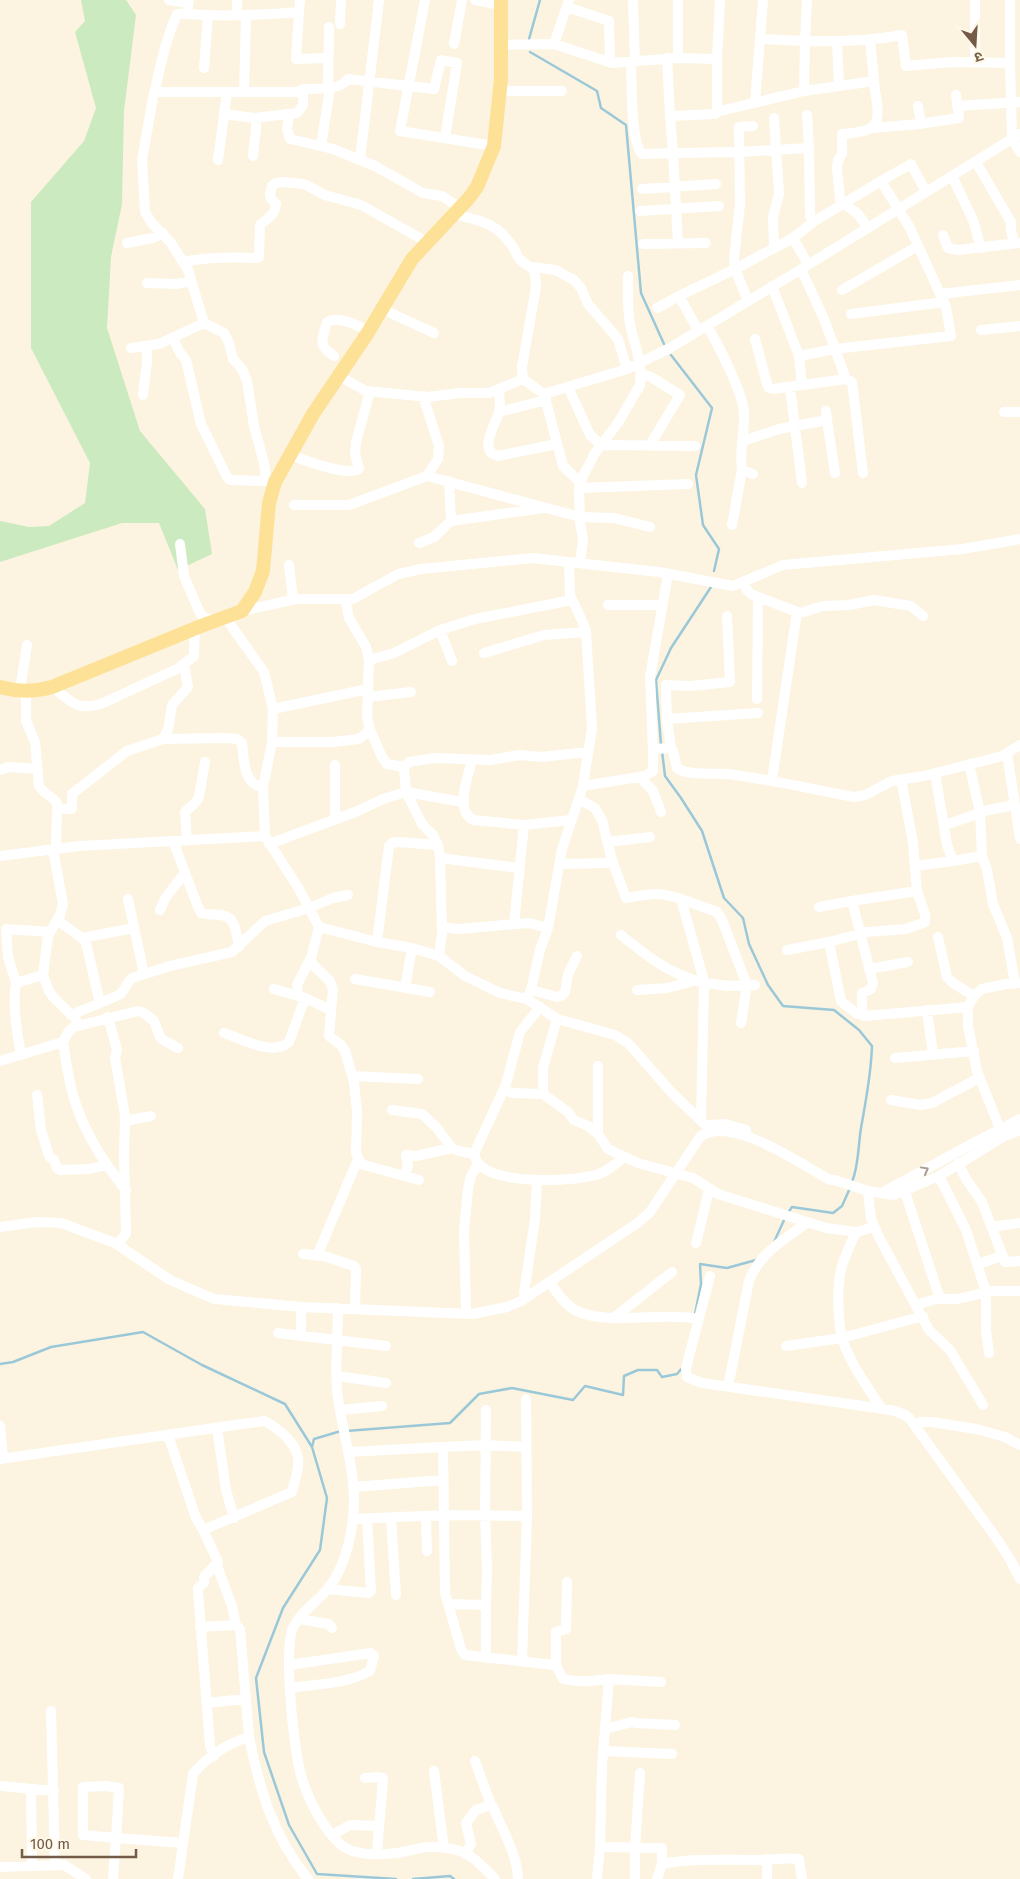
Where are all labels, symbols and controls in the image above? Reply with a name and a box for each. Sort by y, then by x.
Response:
north arrow [950,20,1000,70]
text: उ [972,48,985,66]
one-way arrow [919,1166,928,1176]
scale bar [22,1826,136,1858]
text: 100 m [30,1835,70,1853]

